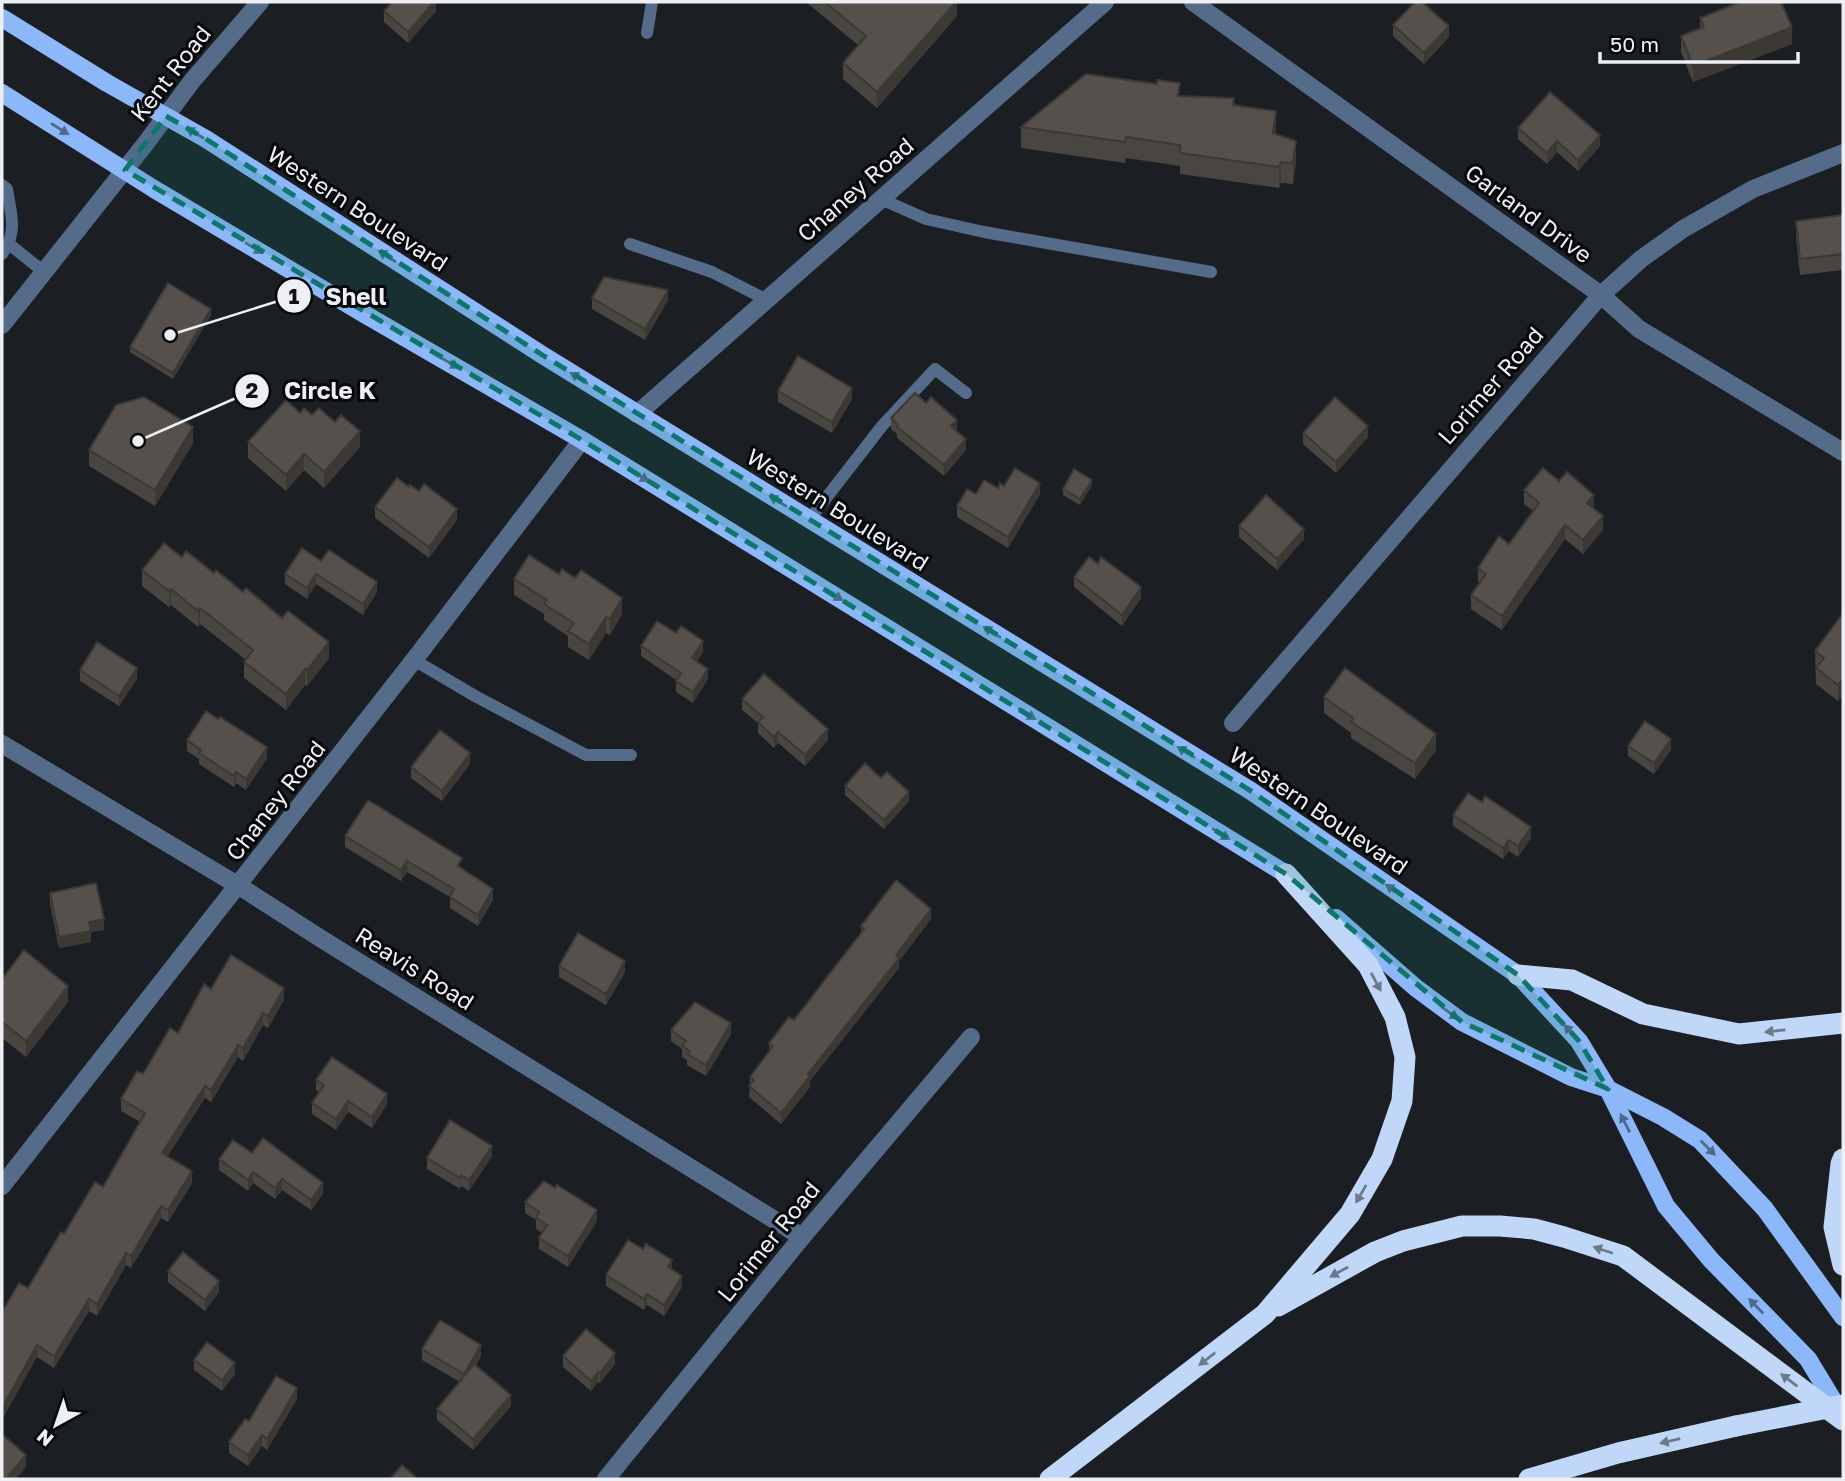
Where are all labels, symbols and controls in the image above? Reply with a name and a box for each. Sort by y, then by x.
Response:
street label: Kent Road [124,19,216,127]
scale bar [1600,21,1798,65]
text: 50 m [1610,31,1659,57]
one-way arrow [50,123,69,136]
one-way arrow [186,127,205,140]
street label: Chaney Road [791,131,919,247]
street label: Western Boulevard [263,139,453,277]
street label: Garland Drive [1460,158,1598,268]
one-way arrow [244,242,263,254]
one-way arrow [377,249,397,262]
callout: Shell [277,274,401,319]
text: Shell [326,281,386,310]
text: 1 [289,283,300,309]
street label: Lorimer Road [1431,320,1549,450]
one-way arrow [440,357,459,369]
callout: Circle K [235,369,390,414]
one-way arrow [569,371,589,384]
text: Circle K [284,375,377,404]
text: 2 [246,377,259,403]
street label: Western Boulevard [742,442,934,576]
one-way arrow [631,469,650,482]
one-way arrow [768,494,787,507]
one-way arrow [824,589,843,601]
one-way arrow [983,626,1002,639]
one-way arrow [1018,708,1037,721]
street label: Chaney Road [219,734,331,866]
street label: Western Boulevard [1224,740,1414,880]
one-way arrow [1177,745,1196,758]
one-way arrow [1212,827,1231,840]
one-way arrow [1385,884,1404,897]
street label: Reavis Road [350,920,480,1016]
one-way arrow [1371,972,1382,992]
one-way arrow [1440,1006,1459,1020]
one-way arrow [1563,1024,1579,1041]
one-way arrow [1764,1025,1786,1036]
one-way arrow [1619,1113,1631,1133]
one-way arrow [1700,1139,1716,1156]
street label: Lorimer Road [711,1175,825,1307]
one-way arrow [1355,1185,1367,1204]
one-way arrow [1592,1244,1613,1254]
one-way arrow [1329,1266,1349,1278]
one-way arrow [1748,1299,1765,1315]
one-way arrow [1198,1351,1216,1366]
one-way arrow [1780,1372,1798,1387]
north arrow [21,1390,91,1460]
text: N [32,1425,58,1452]
one-way arrow [1659,1436,1681,1447]

